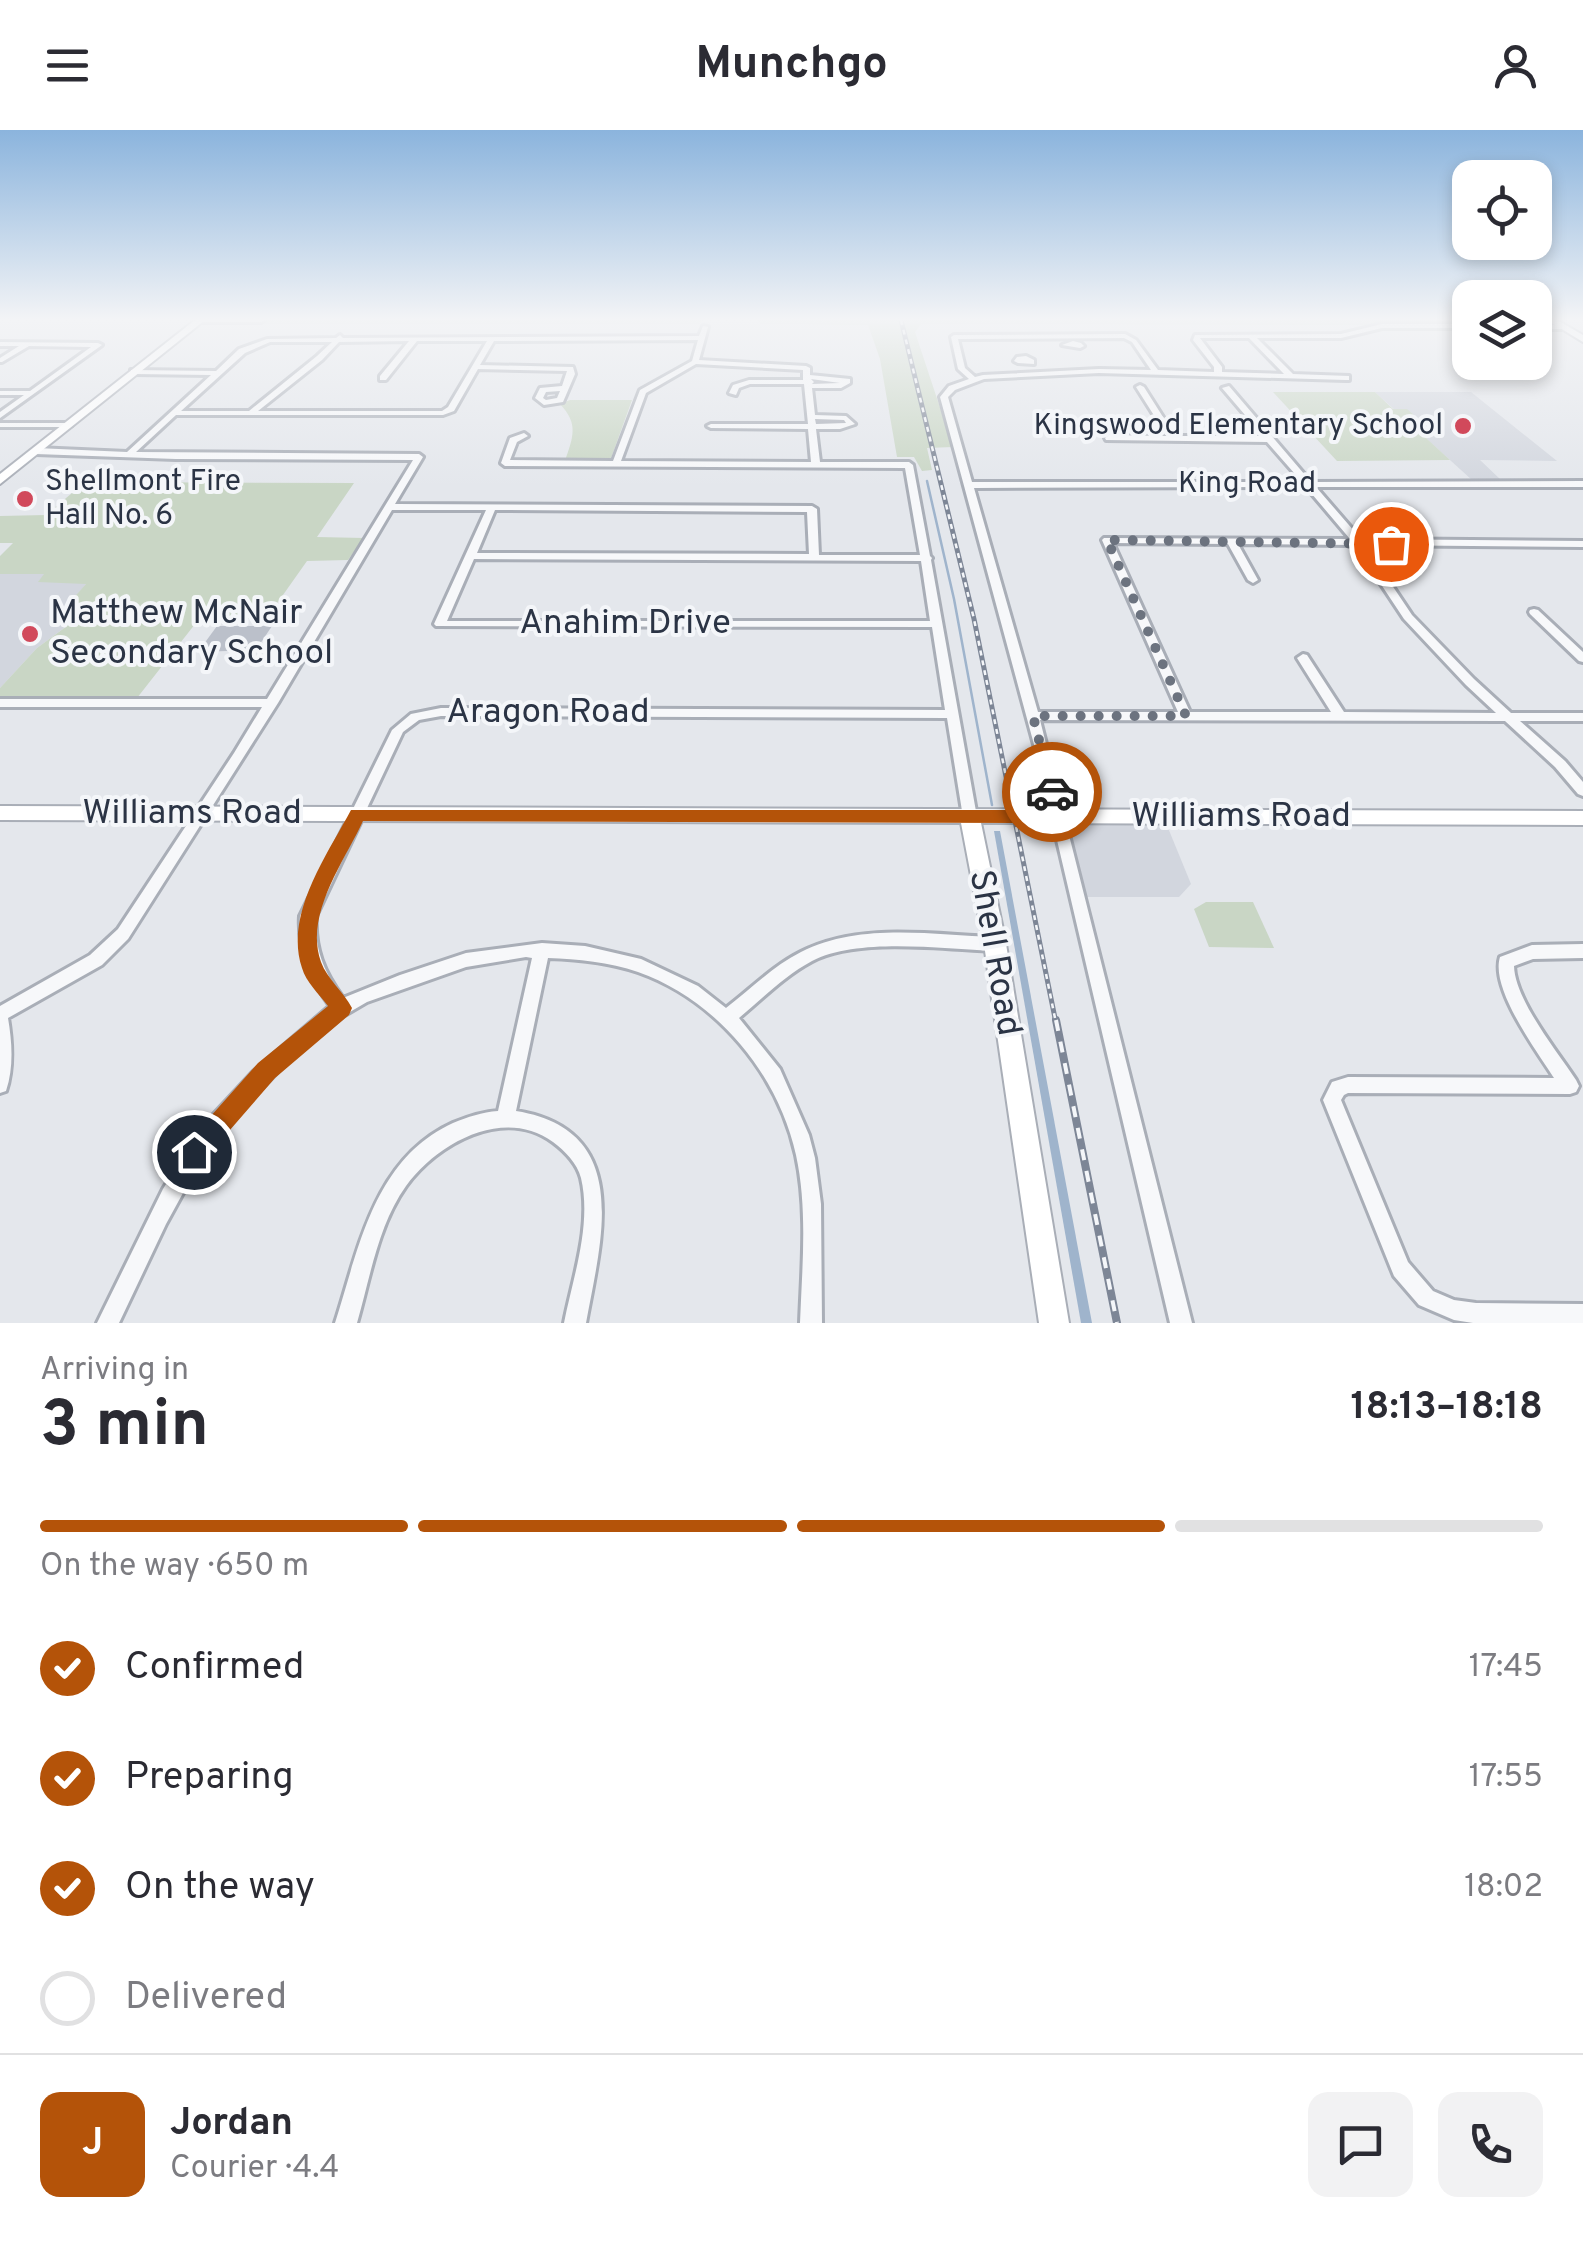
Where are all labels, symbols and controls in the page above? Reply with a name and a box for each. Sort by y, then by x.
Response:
text: Munchgo [695,37,888,94]
icon: menu [40,38,95,93]
icon: person [1488,38,1543,93]
map controls [1452,160,1552,380]
button: locate [1452,160,1552,260]
button: layers [1452,280,1552,380]
place label: Kingswood Elementary School [1033,408,1443,445]
marker: Kingswood Elementary School [1452,415,1474,437]
place label: Shellmont Fire Hall No. 6 [45,464,241,535]
street label: King Road [1178,466,1316,503]
marker: Shellmont Fire Hall No. 6 [14,488,36,510]
pin [1349,502,1434,587]
icon: bag [1364,517,1419,572]
place label: Matthew McNair Secondary School [50,592,333,676]
street label: Anahim Drive [519,602,731,646]
marker: Matthew McNair Secondary School [19,623,41,645]
street label: Aragon Road [446,691,650,735]
courier [1002,742,1102,842]
icon: car [1025,765,1080,820]
street label: Williams Road [82,792,302,836]
street label: Williams Road [1131,795,1351,839]
street label: Shell Road [958,867,1030,1039]
pin [152,1110,237,1195]
icon: home [167,1125,222,1180]
text: Arriving in [40,1351,189,1391]
text: 18:13–18:18 [1350,1384,1543,1433]
text: 3 min [40,1387,209,1469]
text: On the way · 650 m [40,1547,309,1587]
icon: check [40,1641,95,1696]
text: Confirmed [125,1644,304,1693]
text: 17:45 [1469,1648,1543,1688]
icon: check [40,1751,95,1806]
text: Preparing [125,1754,294,1803]
text: 17:55 [1469,1758,1543,1798]
icon: check [40,1861,95,1916]
text: On the way [125,1864,315,1913]
text: 18:02 [1464,1868,1543,1908]
text: Delivered [125,1974,287,2023]
button: chat [1308,2092,1413,2197]
button: phone [1438,2092,1543,2197]
text: Jordan [170,2100,293,2149]
text: J [82,2120,103,2169]
text: Courier · 4.4 [170,2149,339,2189]

